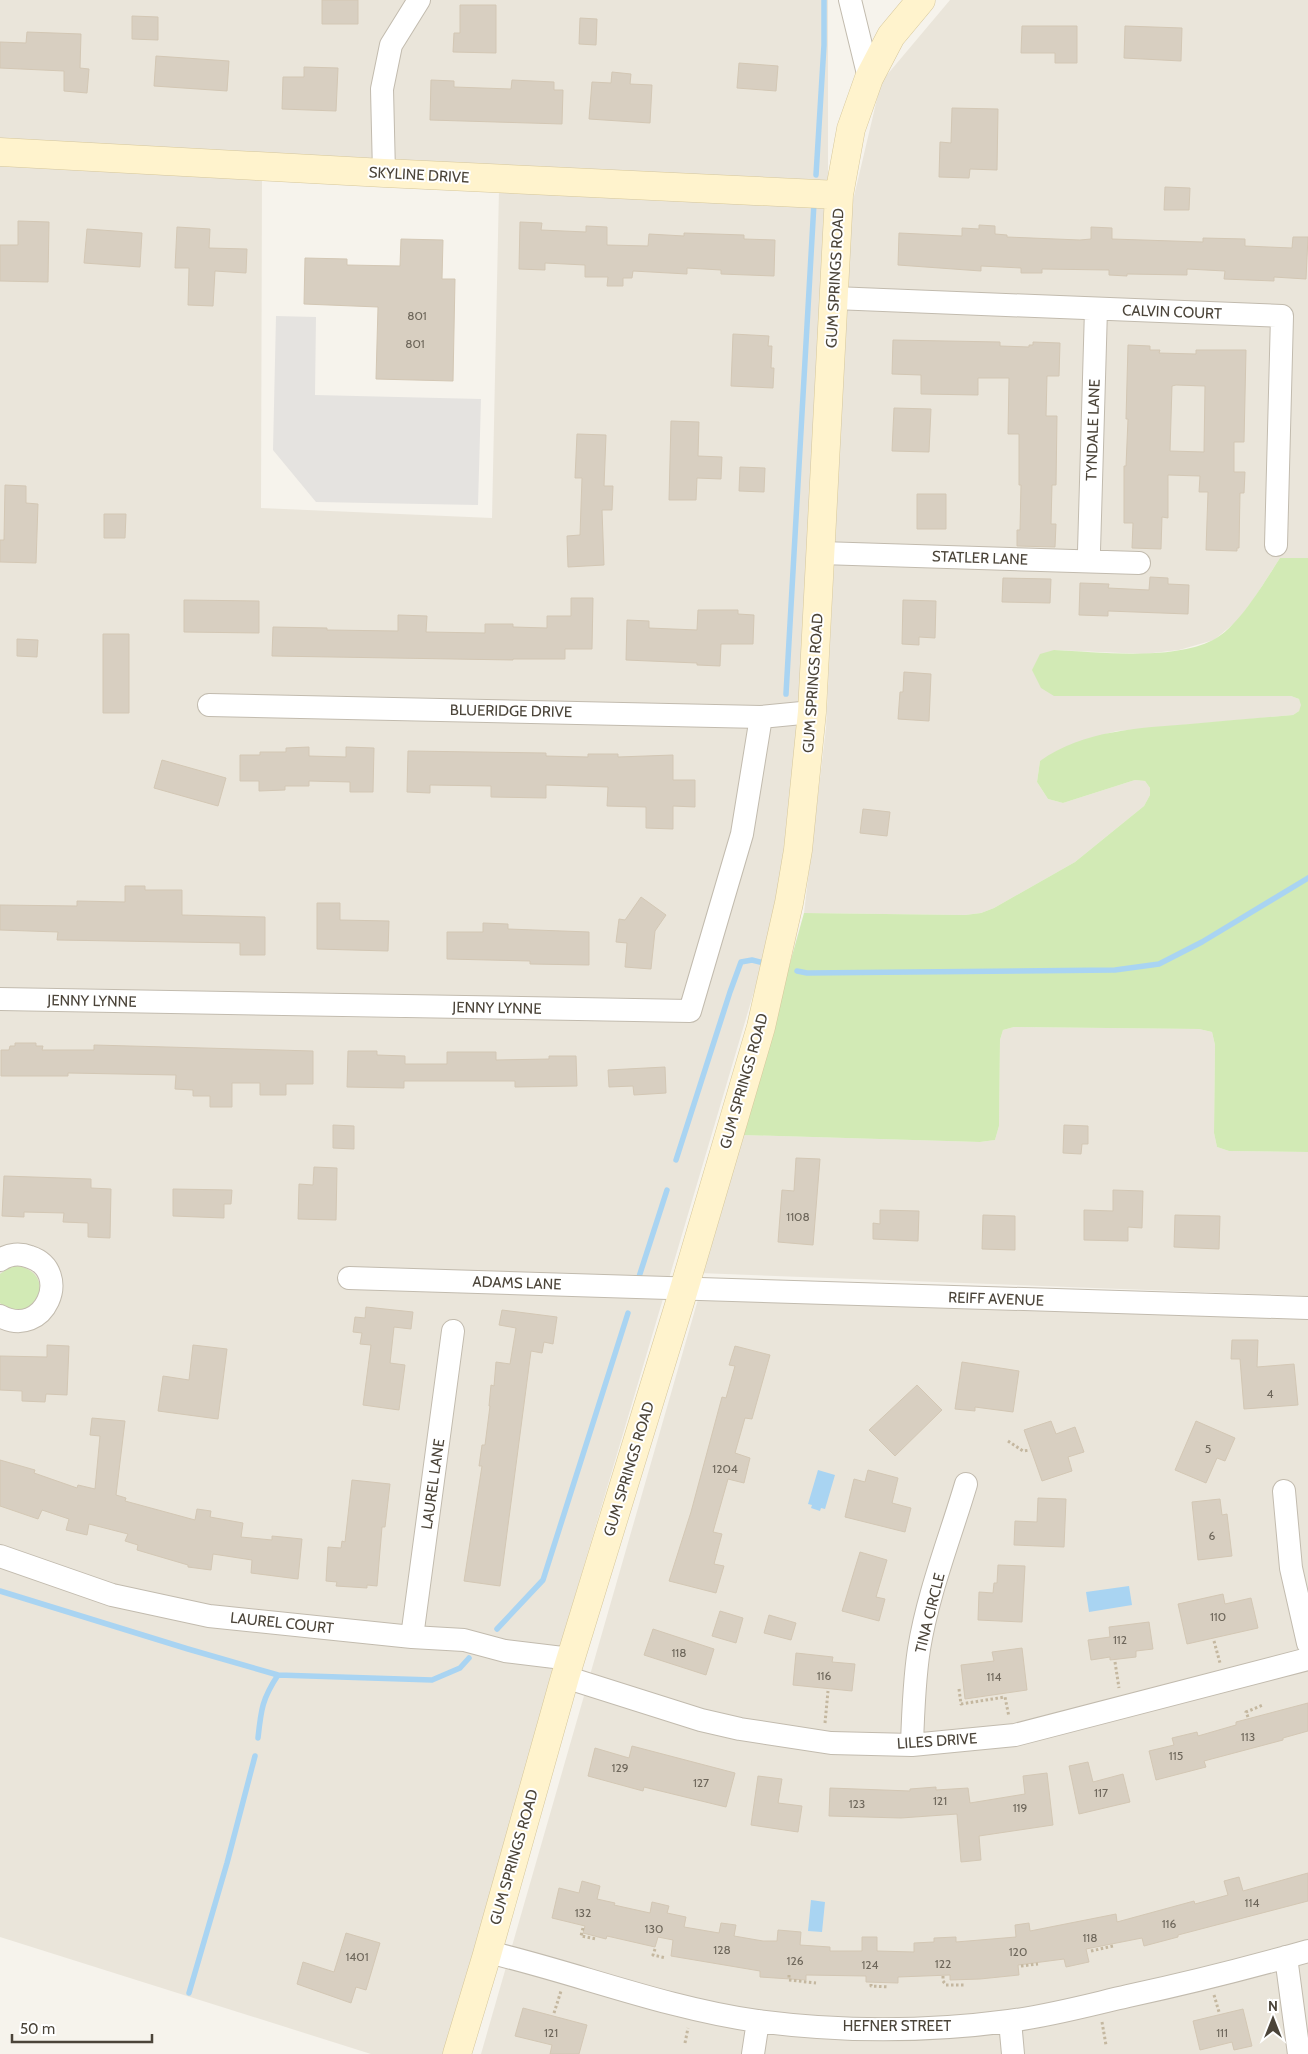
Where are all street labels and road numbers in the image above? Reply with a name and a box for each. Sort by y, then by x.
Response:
street label: SKYLINE DRIVE [368,163,470,187]
street label: GUM SPRINGS ROAD [822,208,848,348]
street label: CALVIN COURT [1122,301,1222,323]
street label: TYNDALE LANE [1082,379,1104,481]
street label: STATLER LANE [932,547,1028,569]
street label: GUM SPRINGS ROAD [799,612,827,753]
street label: BLUERIDGE DRIVE [450,701,572,721]
street label: JENNY LYNNE [46,991,137,1011]
street label: JENNY LYNNE [451,998,542,1018]
street label: GUM SPRINGS ROAD [716,1011,772,1151]
street label: ADAMS LANE [472,1272,562,1294]
street label: REIFF AVENUE [948,1288,1044,1310]
street label: GUM SPRINGS ROAD [600,1399,658,1539]
street label: LAUREL LANE [418,1438,448,1530]
street label: TINA CIRCLE [911,1571,949,1655]
street label: LAUREL COURT [229,1609,335,1637]
street label: LILES DRIVE [896,1729,978,1753]
street label: GUM SPRINGS ROAD [486,1787,542,1927]
street label: HEFNER STREET [843,2017,951,2035]

